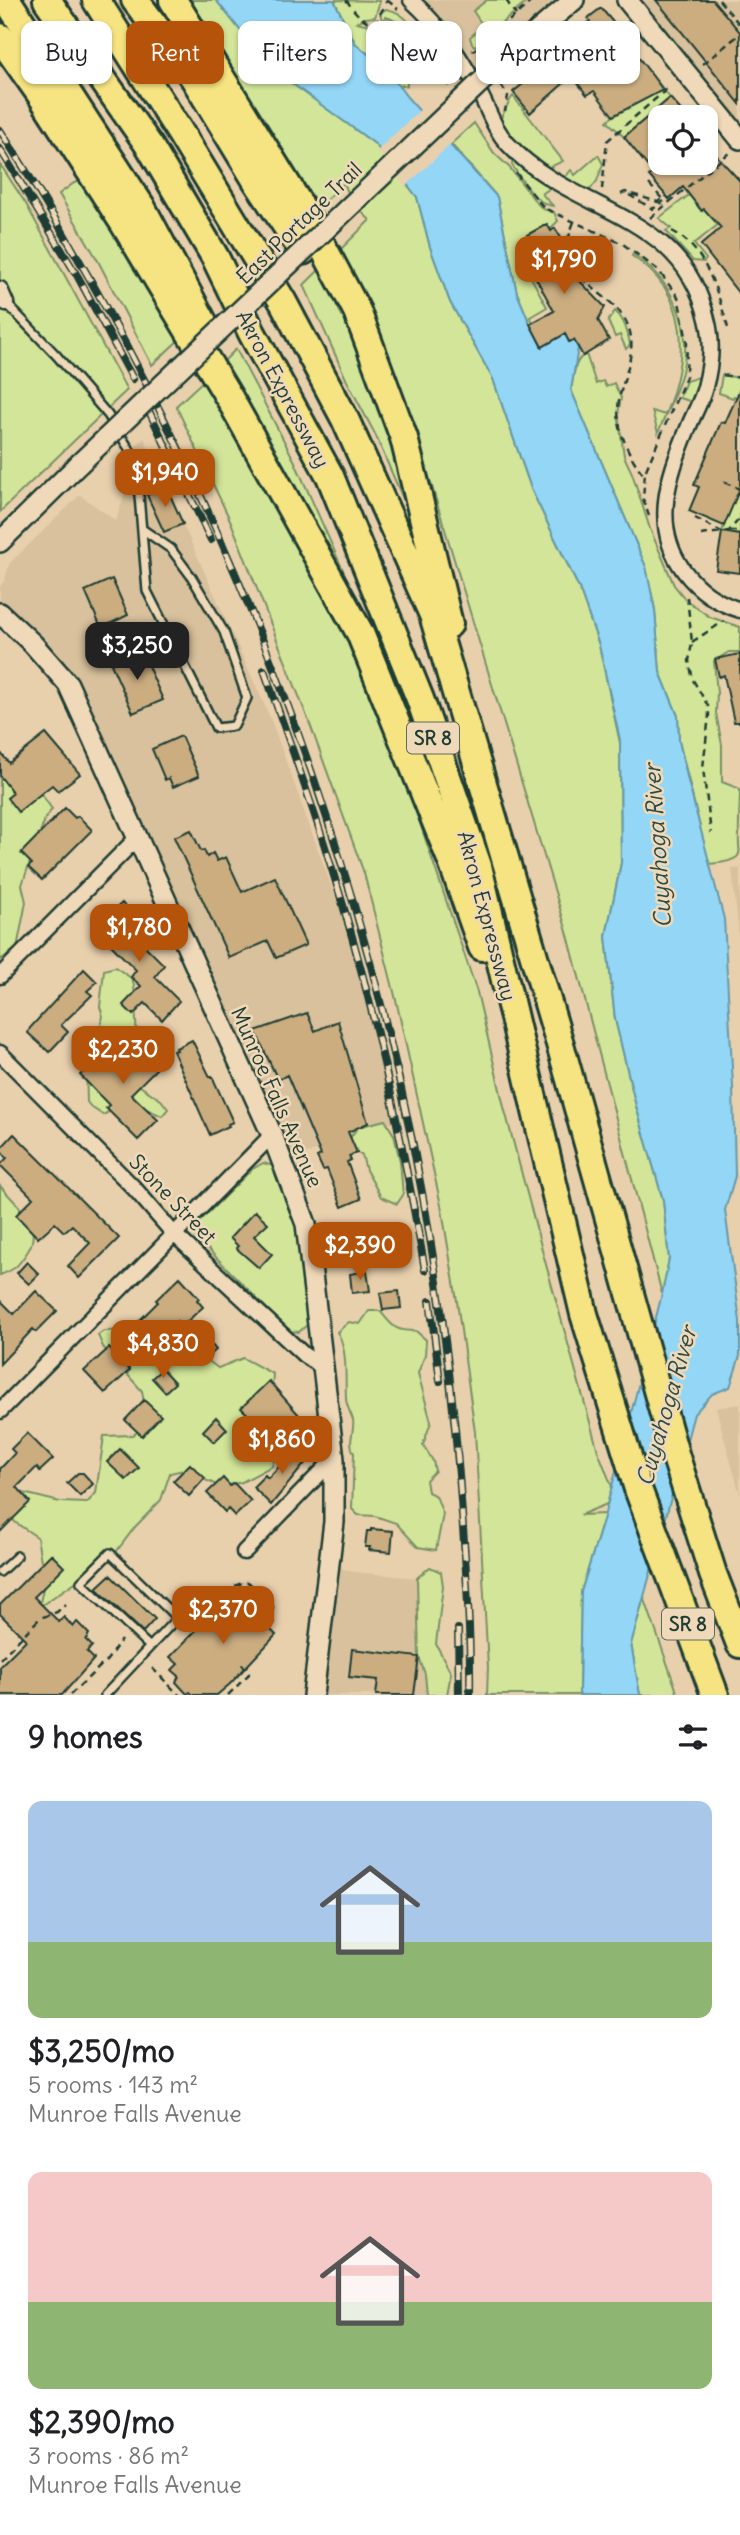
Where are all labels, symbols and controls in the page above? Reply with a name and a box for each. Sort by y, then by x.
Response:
chip: Buy [21,21,112,84]
chip: Rent [126,21,224,84]
chip: Filters [238,21,352,84]
chip: New [366,21,462,84]
chip: Apartment [476,21,640,84]
map controls [648,105,718,175]
button: locate [648,105,718,175]
street label: East Portage Trail [230,156,368,290]
pin: $1,790 [507,236,621,296]
text: $1,790 [531,244,597,273]
street label: Akron Expressway [230,306,336,472]
pin: $1,940 [108,449,222,509]
text: $1,940 [131,457,199,486]
pin: $3,250 [80,622,194,682]
text: $3,250 [101,630,173,659]
road number: SR 8 [407,722,459,754]
water label: Cuyahoga River [637,760,677,929]
street label: Akron Expressway [451,828,523,1004]
pin: $1,780 [82,904,196,964]
text: $1,780 [106,912,172,941]
street label: Munroe Falls Avenue [225,1002,329,1192]
pin: $2,230 [66,1026,180,1086]
text: $2,230 [88,1034,158,1063]
street label: Stone Street [123,1148,223,1250]
pin: $2,390 [303,1222,417,1282]
text: $2,390 [324,1230,396,1259]
pin: $4,830 [106,1320,220,1380]
water label: Cuyahoga River [629,1320,703,1489]
text: $4,830 [127,1328,199,1357]
pin: $1,860 [225,1416,339,1476]
text: $1,860 [248,1424,316,1453]
pin: $2,370 [166,1586,280,1646]
text: $2,370 [188,1594,258,1623]
road number: SR 8 [662,1608,714,1640]
text: 9 homes [28,1718,143,1756]
icon: filters [674,1718,712,1756]
icon: home [307,1847,433,1973]
text: $3,250/mo [28,2032,175,2070]
text: 5 rooms · 143 m² [28,2070,198,2099]
text: Munroe Falls Avenue [28,2099,242,2128]
icon: home [307,2218,433,2344]
text: $2,390/mo [28,2403,175,2441]
text: 3 rooms · 86 m² [28,2441,189,2470]
text: Munroe Falls Avenue [28,2470,242,2499]

